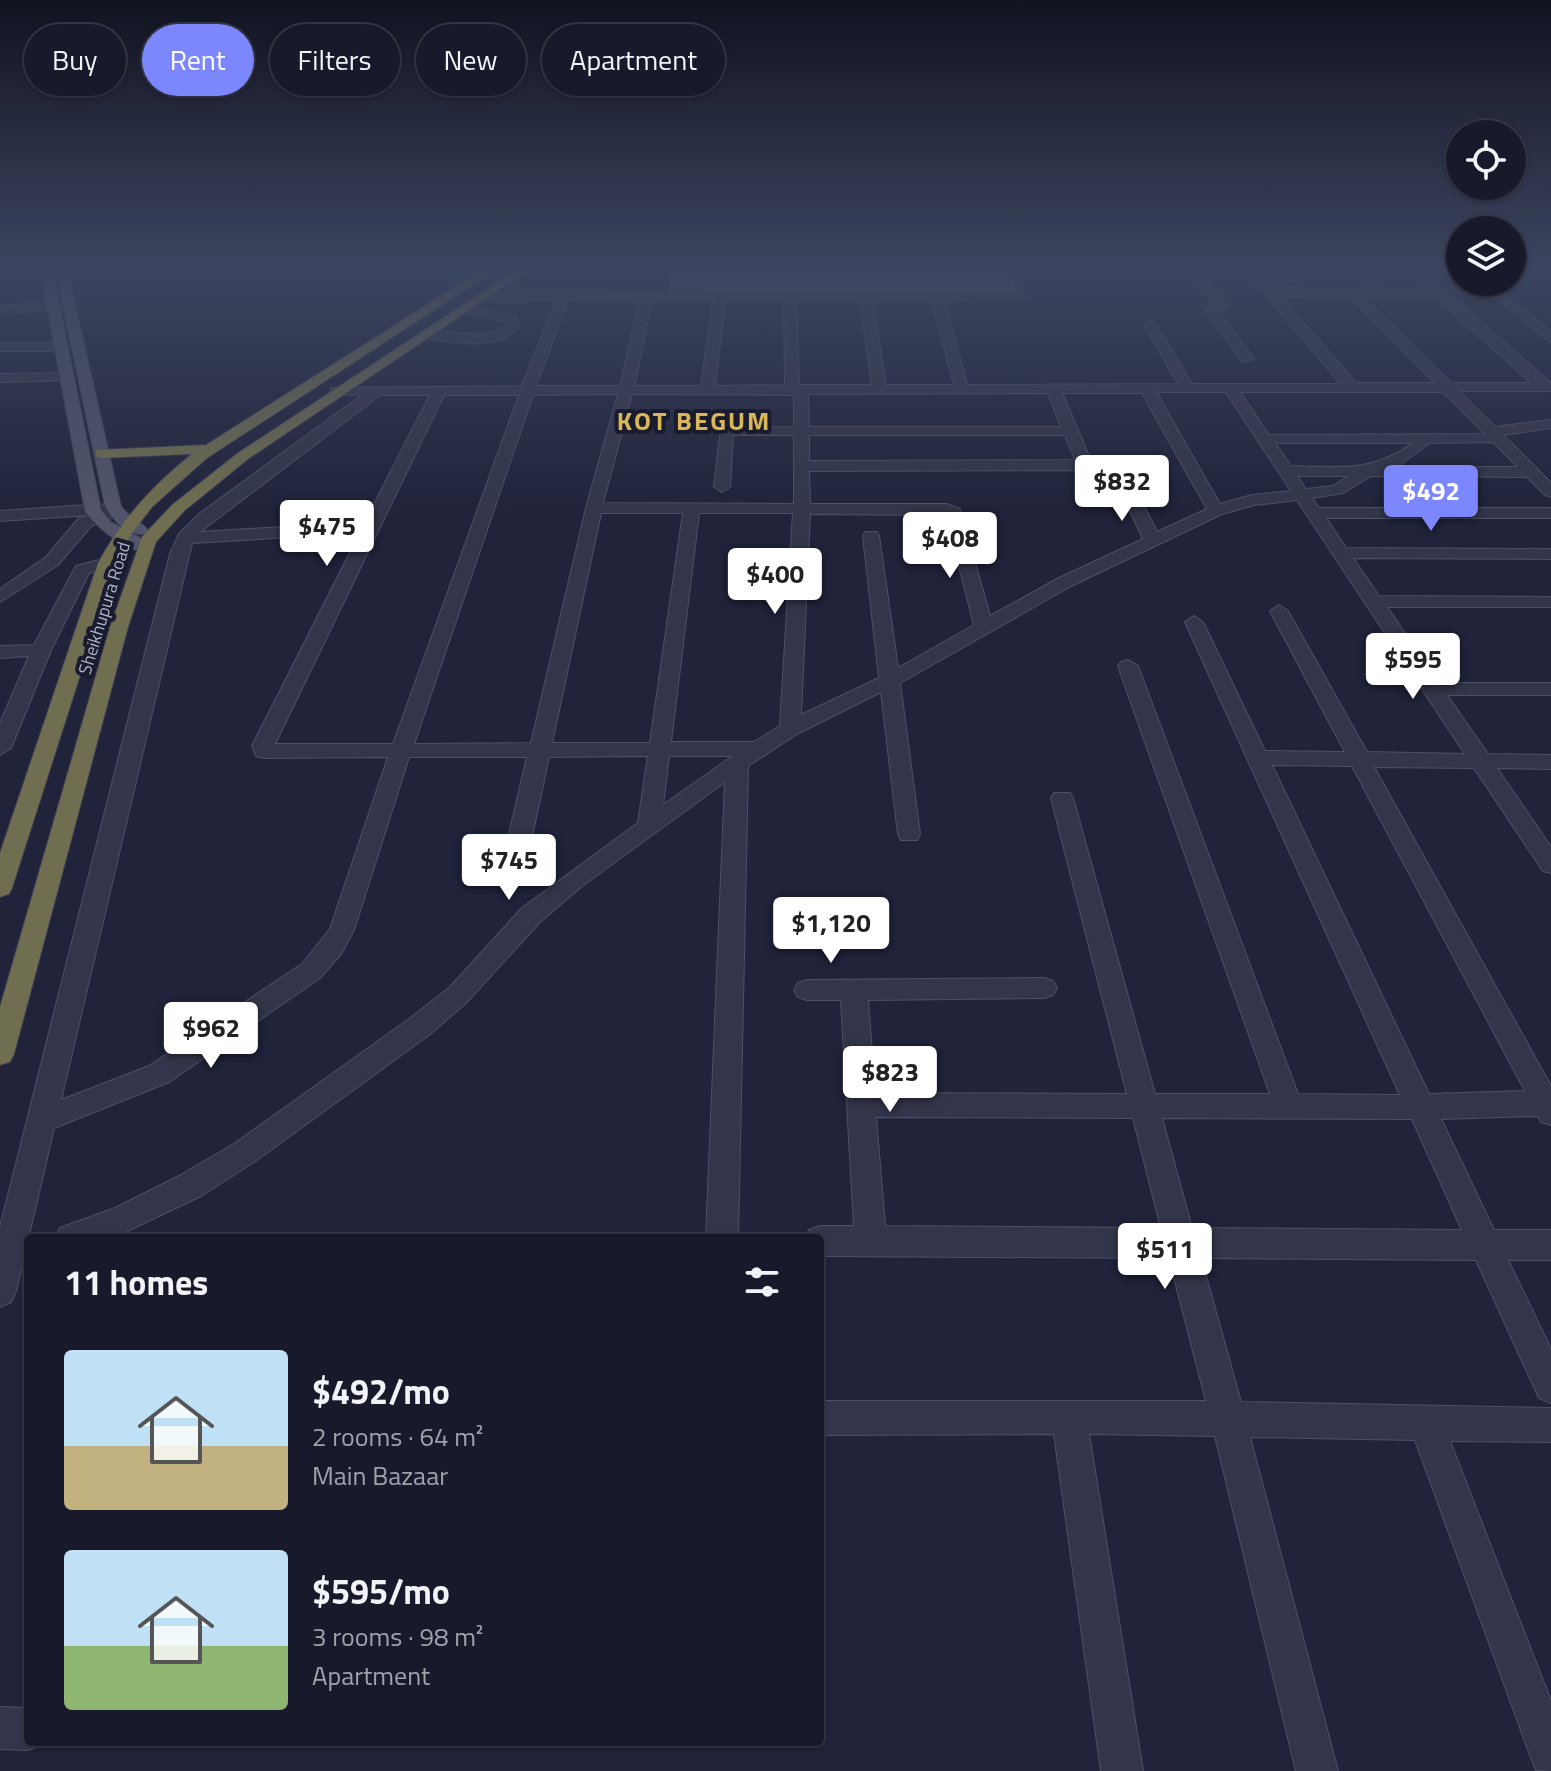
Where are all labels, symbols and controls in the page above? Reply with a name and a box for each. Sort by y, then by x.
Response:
chip: Buy [24,24,126,96]
chip: Rent [142,24,254,96]
chip: Filters [270,24,400,96]
chip: New [416,24,526,96]
chip: Apartment [542,24,725,96]
map controls [1446,120,1526,296]
button: locate [1446,120,1526,200]
button: layers [1446,216,1526,296]
district label: KOT BEGUM [617,401,771,440]
pin: $832 [1075,455,1169,523]
text: $832 [1093,461,1151,500]
pin: $492 [1384,465,1478,533]
text: $492 [1402,471,1460,510]
pin: $475 [280,500,374,568]
text: $475 [298,506,356,545]
pin: $408 [903,512,997,580]
text: $408 [921,518,979,557]
street label: Sheikhupura Road [71,538,137,678]
pin: $400 [728,548,822,616]
text: $400 [746,554,804,593]
pin: $595 [1366,633,1460,701]
text: $595 [1384,639,1442,678]
pin: $745 [462,834,556,902]
text: $745 [480,840,538,879]
pin: $1,120 [766,897,896,965]
text: $1,120 [791,903,871,942]
pin: $962 [164,1002,258,1070]
text: $962 [182,1008,240,1047]
pin: $823 [843,1046,937,1114]
text: $823 [861,1052,919,1091]
pin: $511 [1118,1223,1212,1291]
text: $511 [1136,1229,1194,1268]
text: 11 homes [64,1256,208,1308]
icon: filters [740,1260,784,1304]
text: $492/mo [312,1365,450,1417]
icon: home [128,1382,224,1478]
text: 2 rooms · 64 m² [312,1417,483,1456]
text: Main Bazaar [312,1456,448,1495]
text: $595/mo [312,1565,450,1617]
icon: home [128,1582,224,1678]
text: 3 rooms · 98 m² [312,1617,483,1656]
text: Apartment [312,1656,430,1695]

